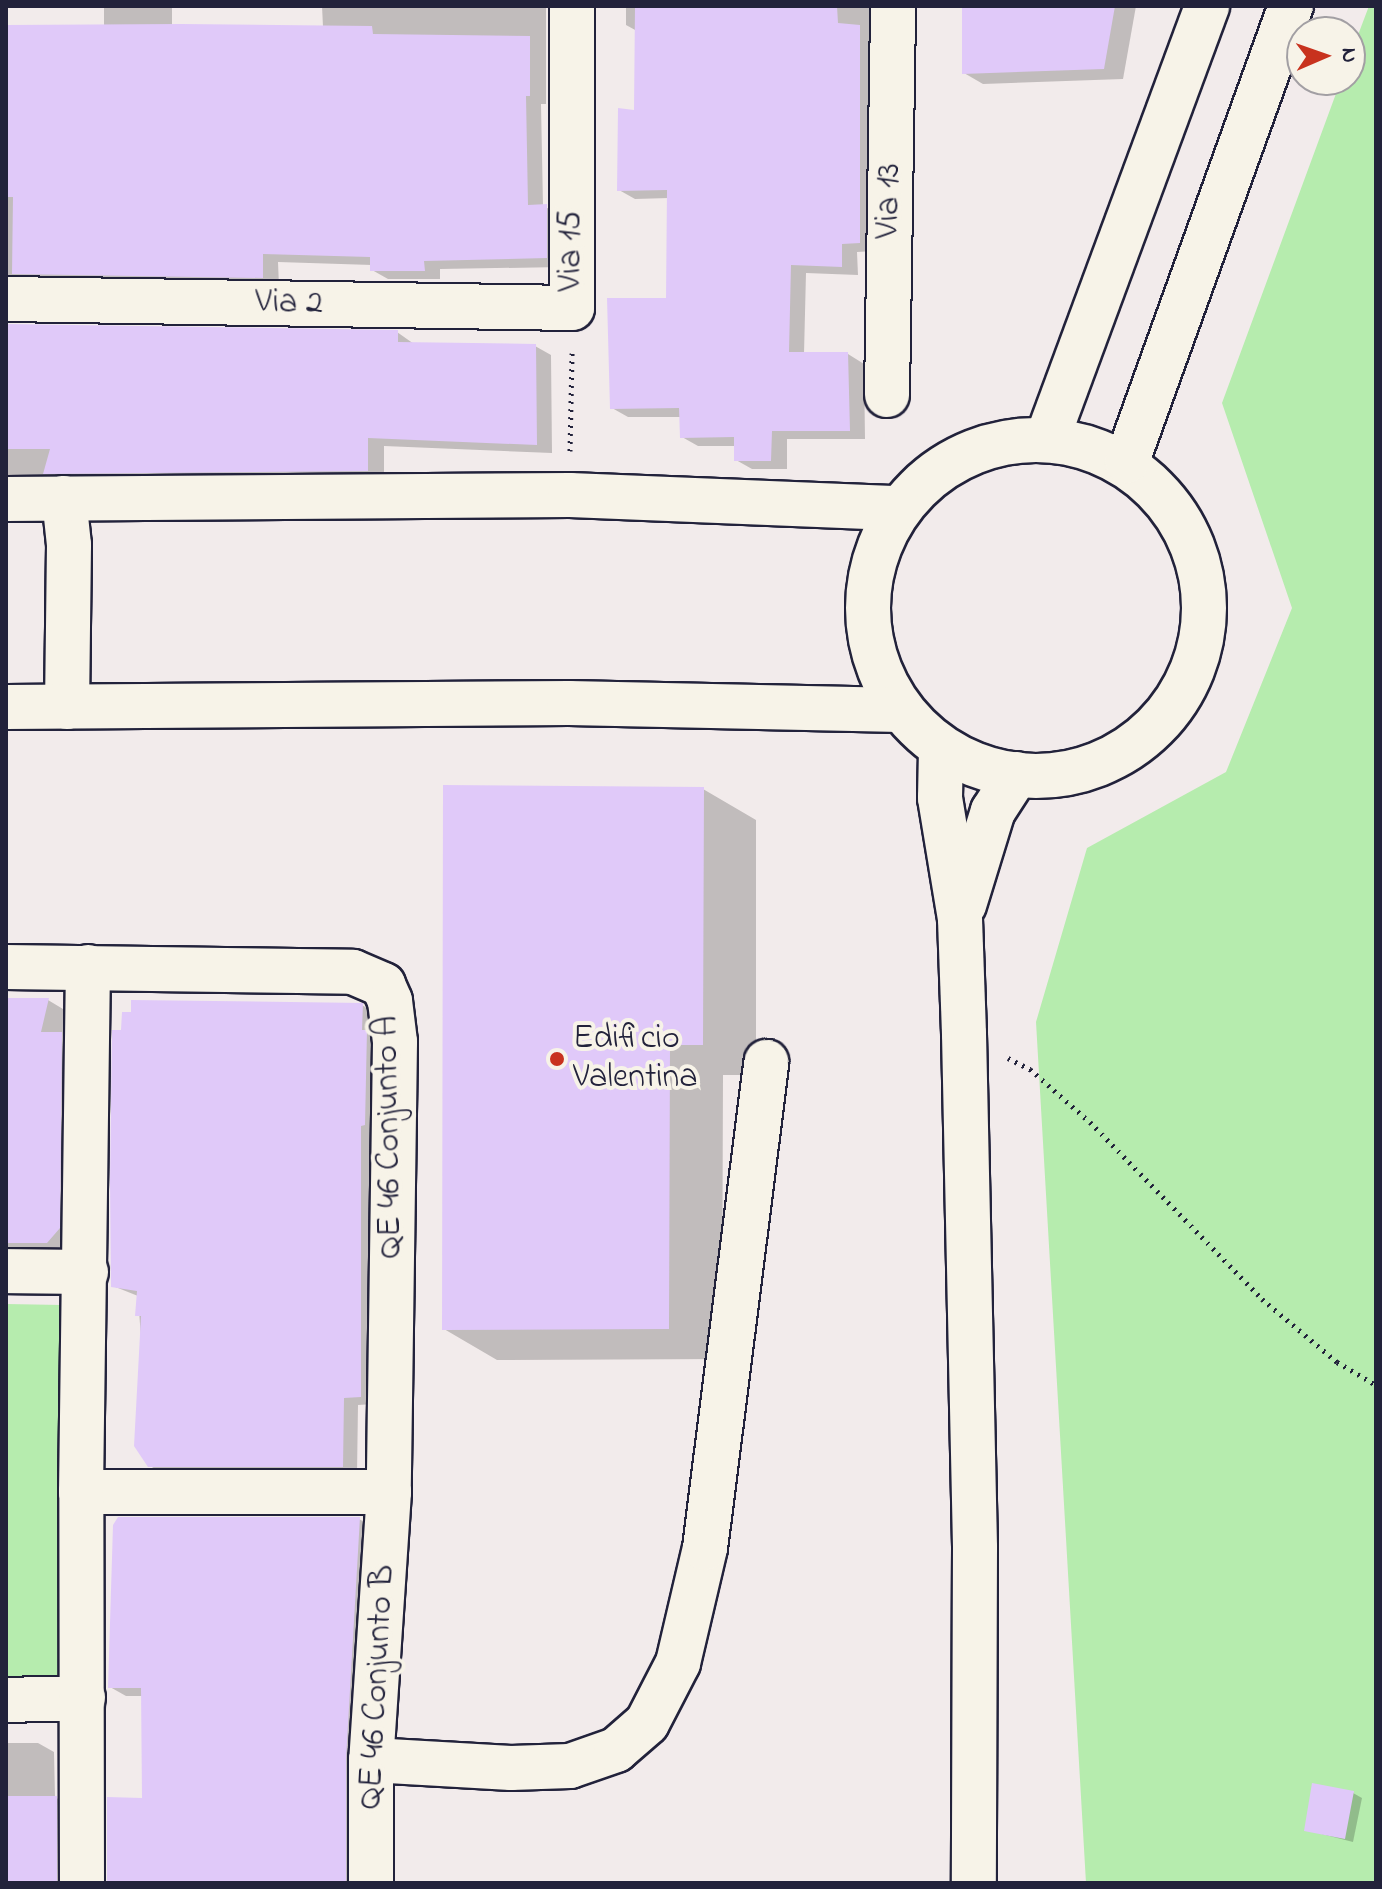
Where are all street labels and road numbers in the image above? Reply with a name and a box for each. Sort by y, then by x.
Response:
street label: Via 13 [869,163,911,239]
street label: Via 15 [552,211,592,291]
street label: Via 2 [255,283,323,325]
street label: QE 46 Conjunto A [367,1015,413,1259]
street label: QE 46 Conjunto B [351,1564,405,1810]

